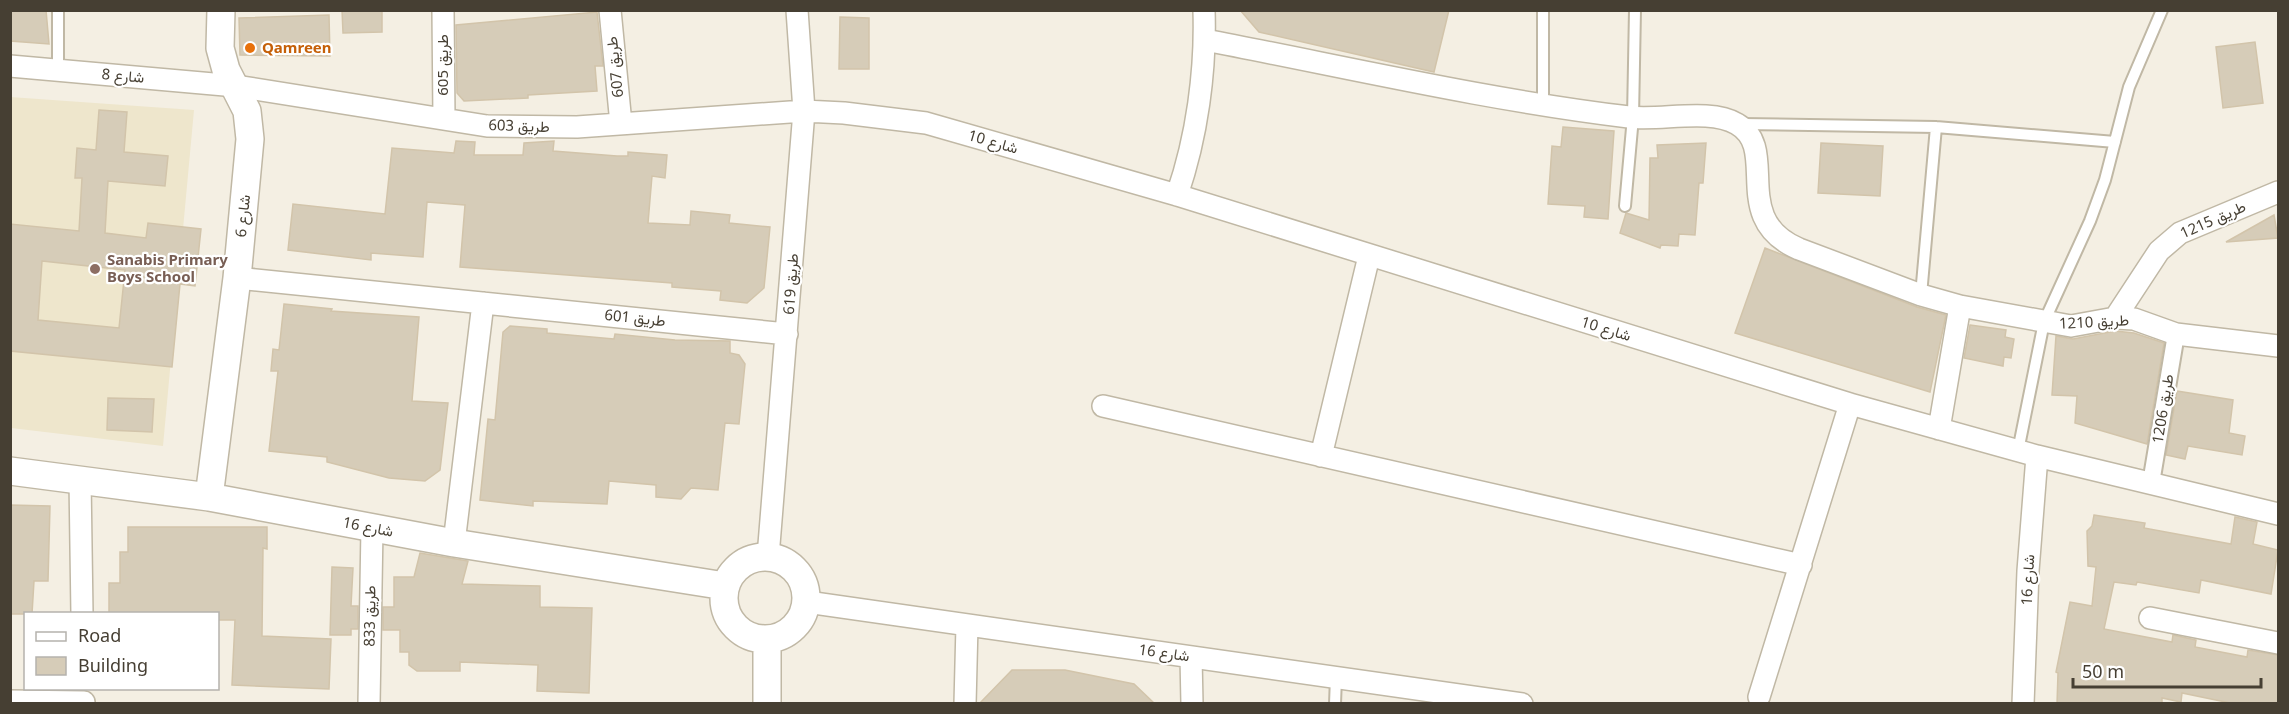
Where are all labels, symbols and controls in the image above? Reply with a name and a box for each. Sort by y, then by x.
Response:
street label: طريق 605 [432,34,453,96]
street label: طريق 607 [601,35,628,99]
place label: Qamreen [262,37,332,57]
marker: Qamreen [243,41,257,55]
street label: شارع 8 [101,63,145,89]
street label: طريق 603 [488,114,550,137]
street label: شارع 10 [965,124,1021,160]
street label: شارع 6 [230,193,256,238]
street label: طريق 1215 [2177,196,2249,243]
place label: Sanabis Primary Boys School [107,249,228,286]
street label: طريق 619 [778,252,803,315]
marker: Sanabis Primary Boys School [88,262,102,276]
street label: طريق 601 [603,304,667,331]
street label: طريق 1210 [2058,309,2130,334]
street label: شارع 10 [1578,311,1634,347]
street label: طريق 1206 [2147,372,2178,445]
street label: شارع 16 [341,511,395,543]
street label: شارع 16 [2016,554,2040,606]
street label: طريق 833 [358,585,381,647]
legend [24,612,219,690]
text: Road [78,623,121,647]
street label: شارع 16 [1137,639,1191,667]
scale bar [2073,651,2260,689]
text: Building [78,653,148,677]
text: 50 m [2082,659,2124,683]

